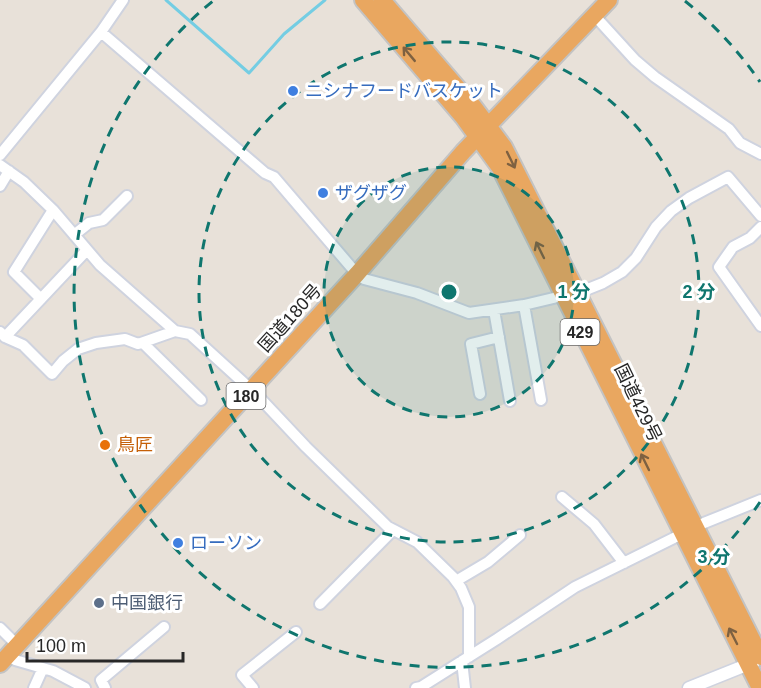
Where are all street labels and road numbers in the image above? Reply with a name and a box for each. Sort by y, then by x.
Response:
street label: 国道180号 [254,280,326,356]
road number: 429 [560,319,600,345]
street label: 国道429号 [611,361,665,445]
road number: 180 [226,383,266,409]

